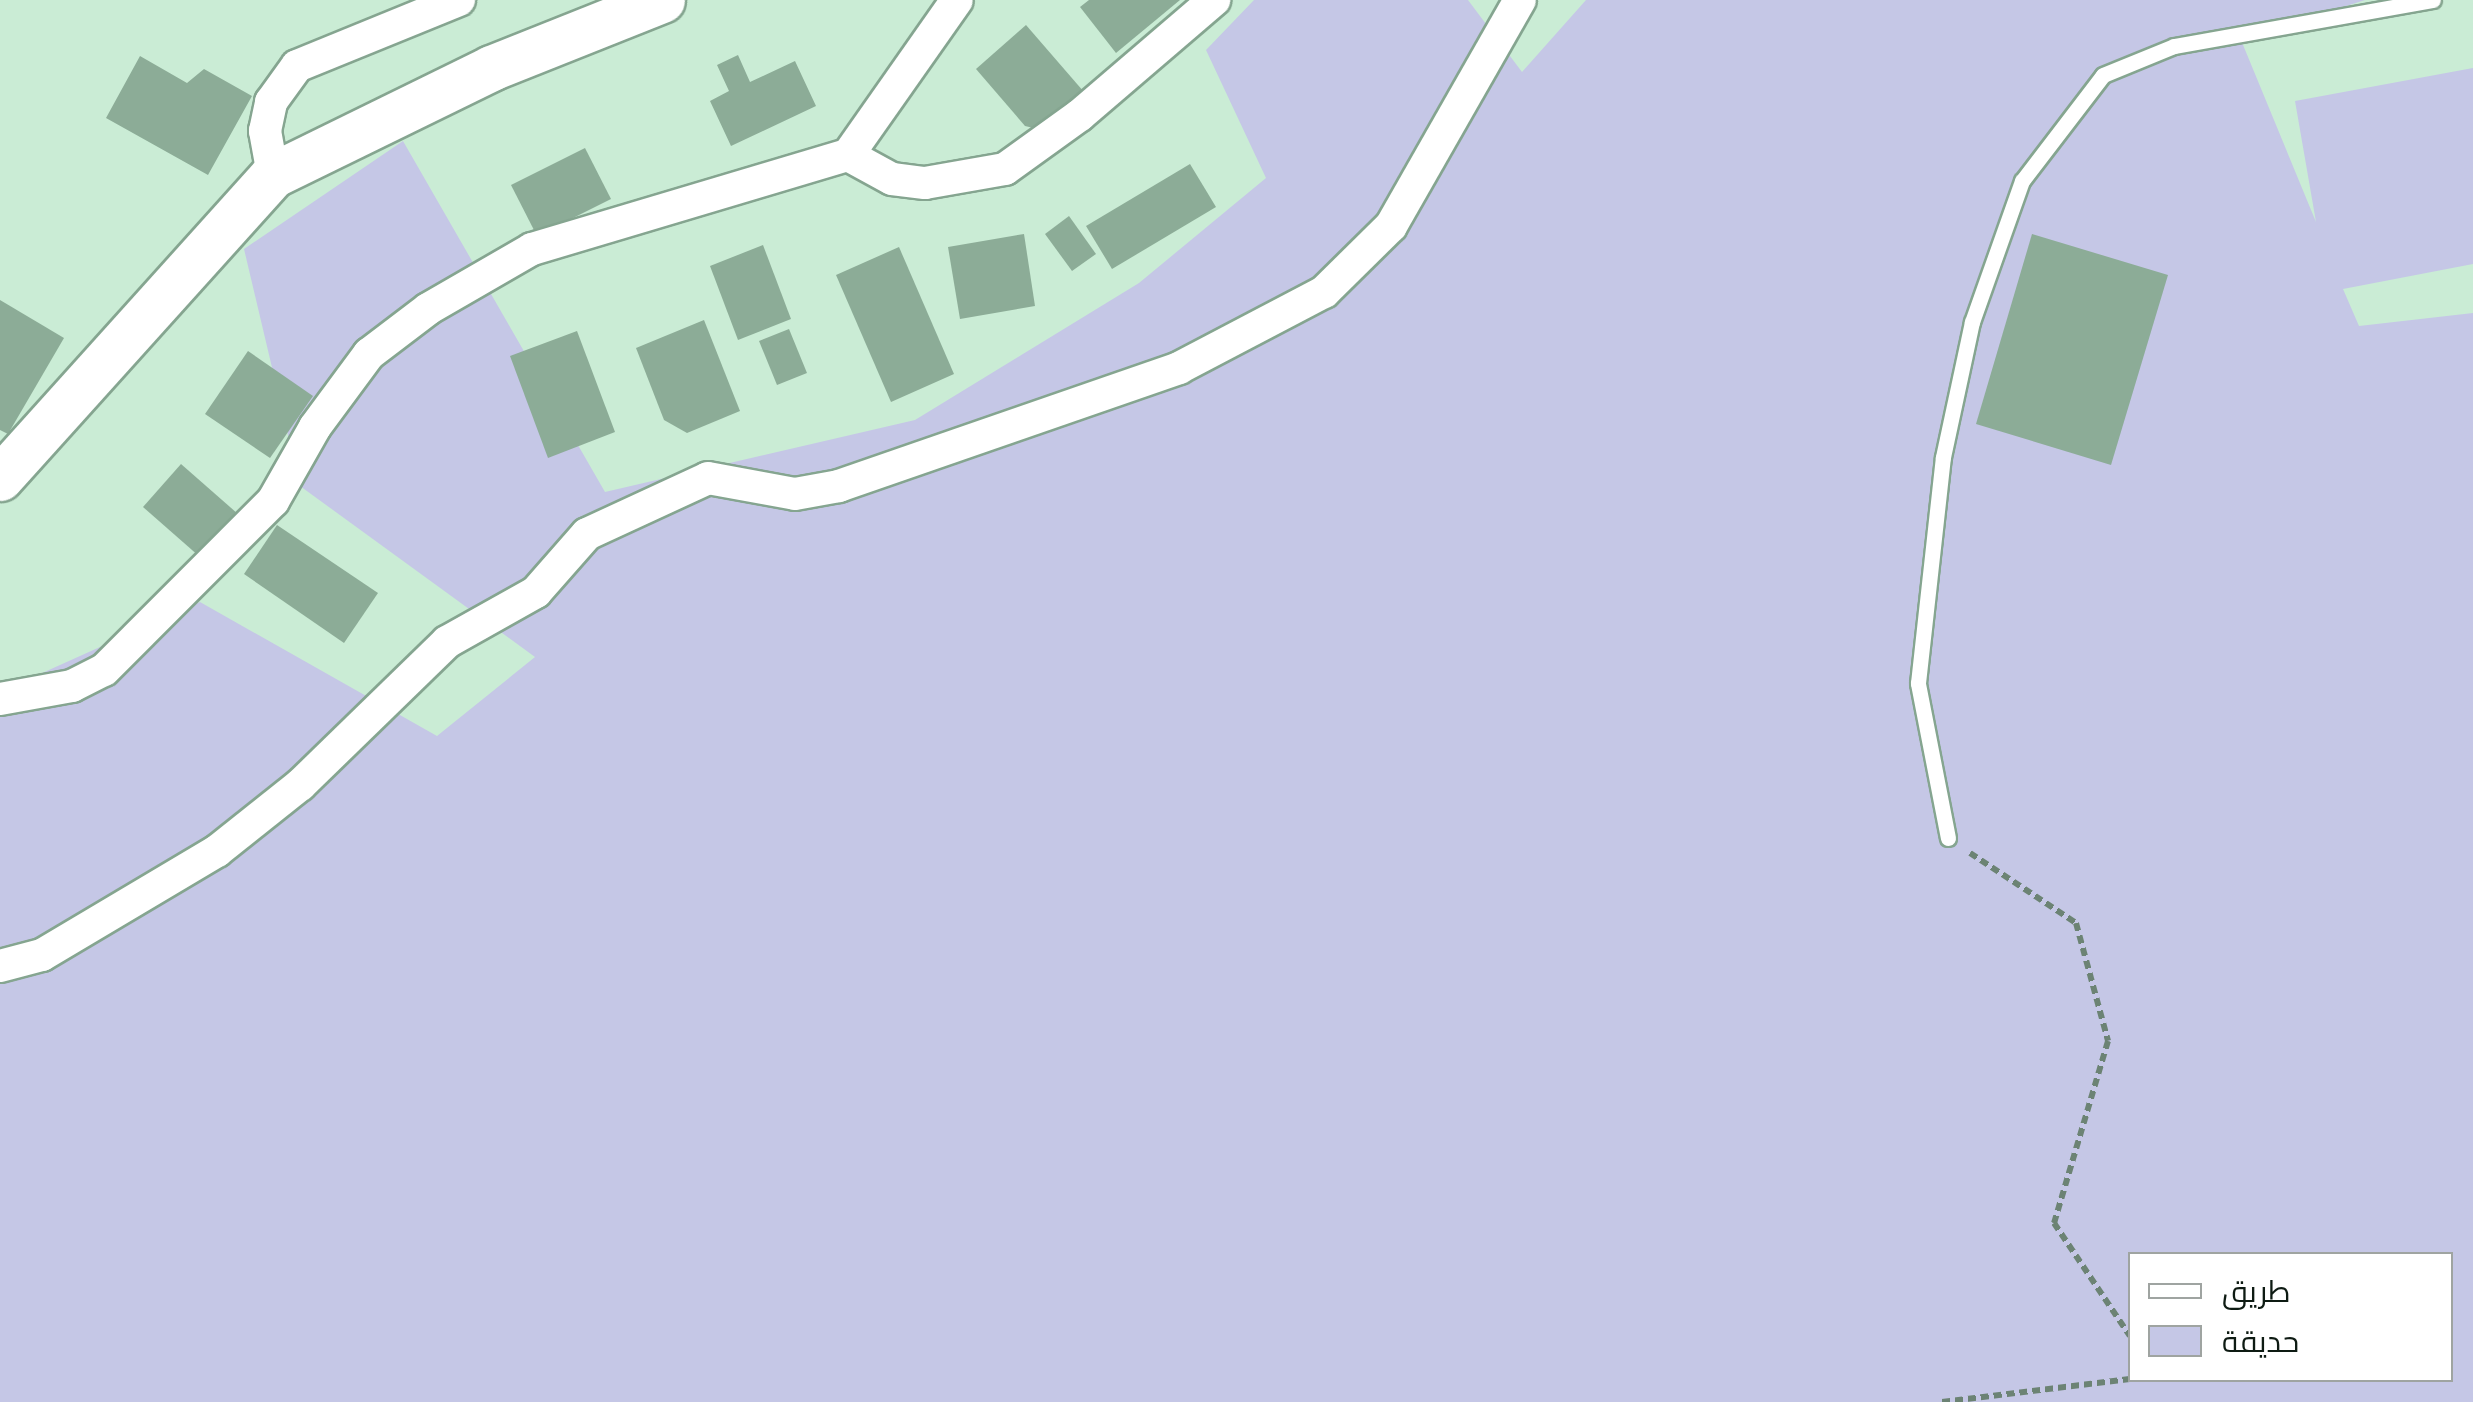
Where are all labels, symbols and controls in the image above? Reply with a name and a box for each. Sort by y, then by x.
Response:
legend [2128,1252,2453,1382]
text: طريق [2222,1273,2291,1310]
text: حديقة [2222,1323,2299,1360]

